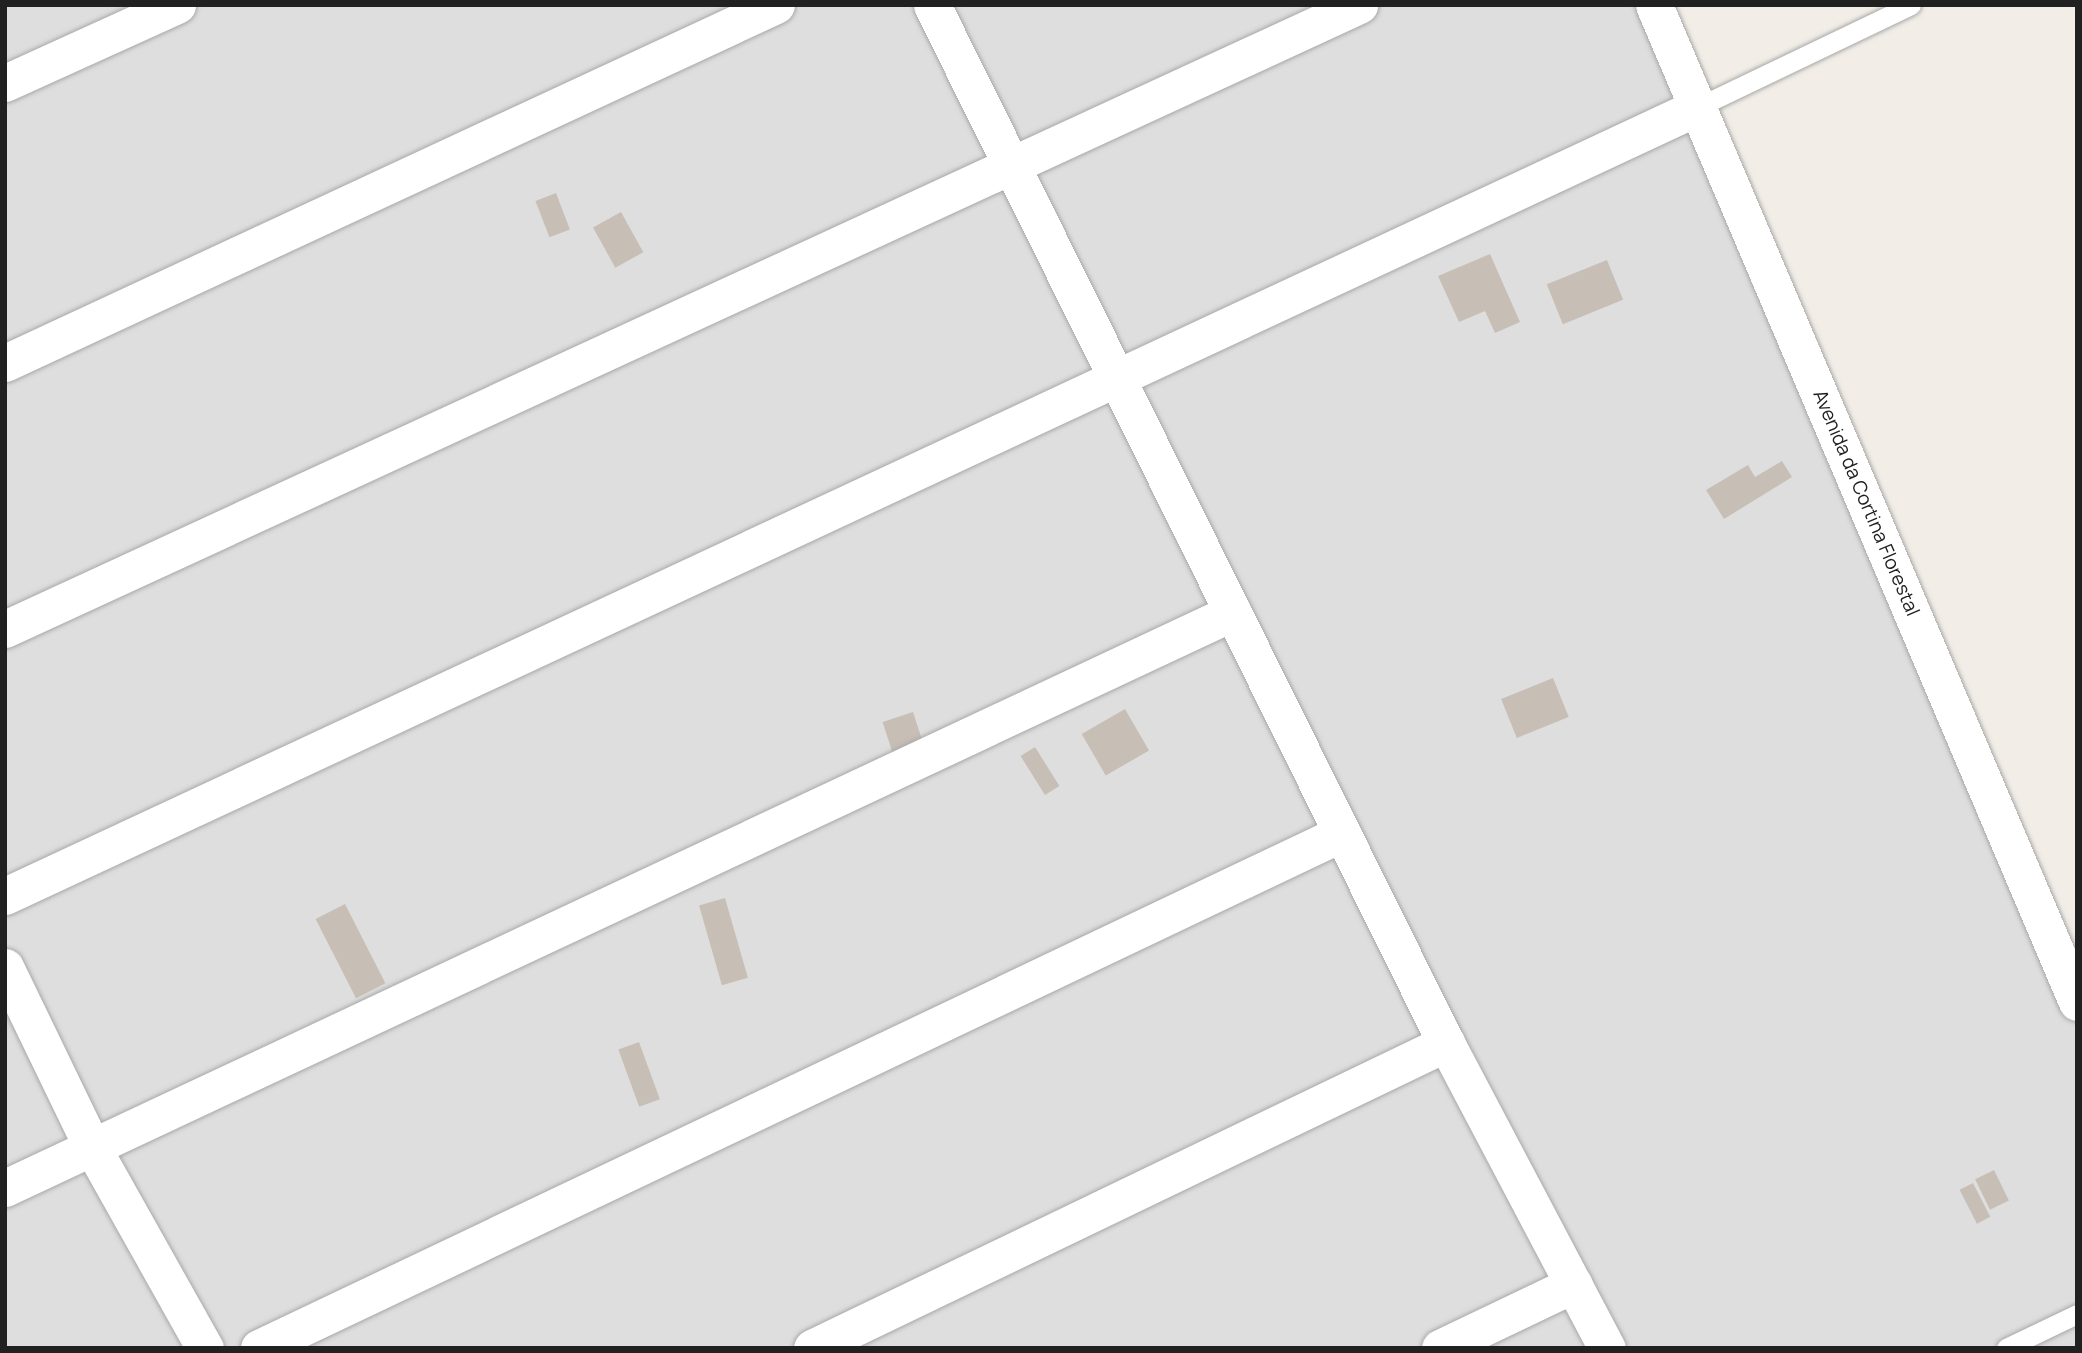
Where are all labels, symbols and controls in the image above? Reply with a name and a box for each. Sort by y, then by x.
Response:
street label: Avenida da Cortina Florestal [1808,387,1924,619]

